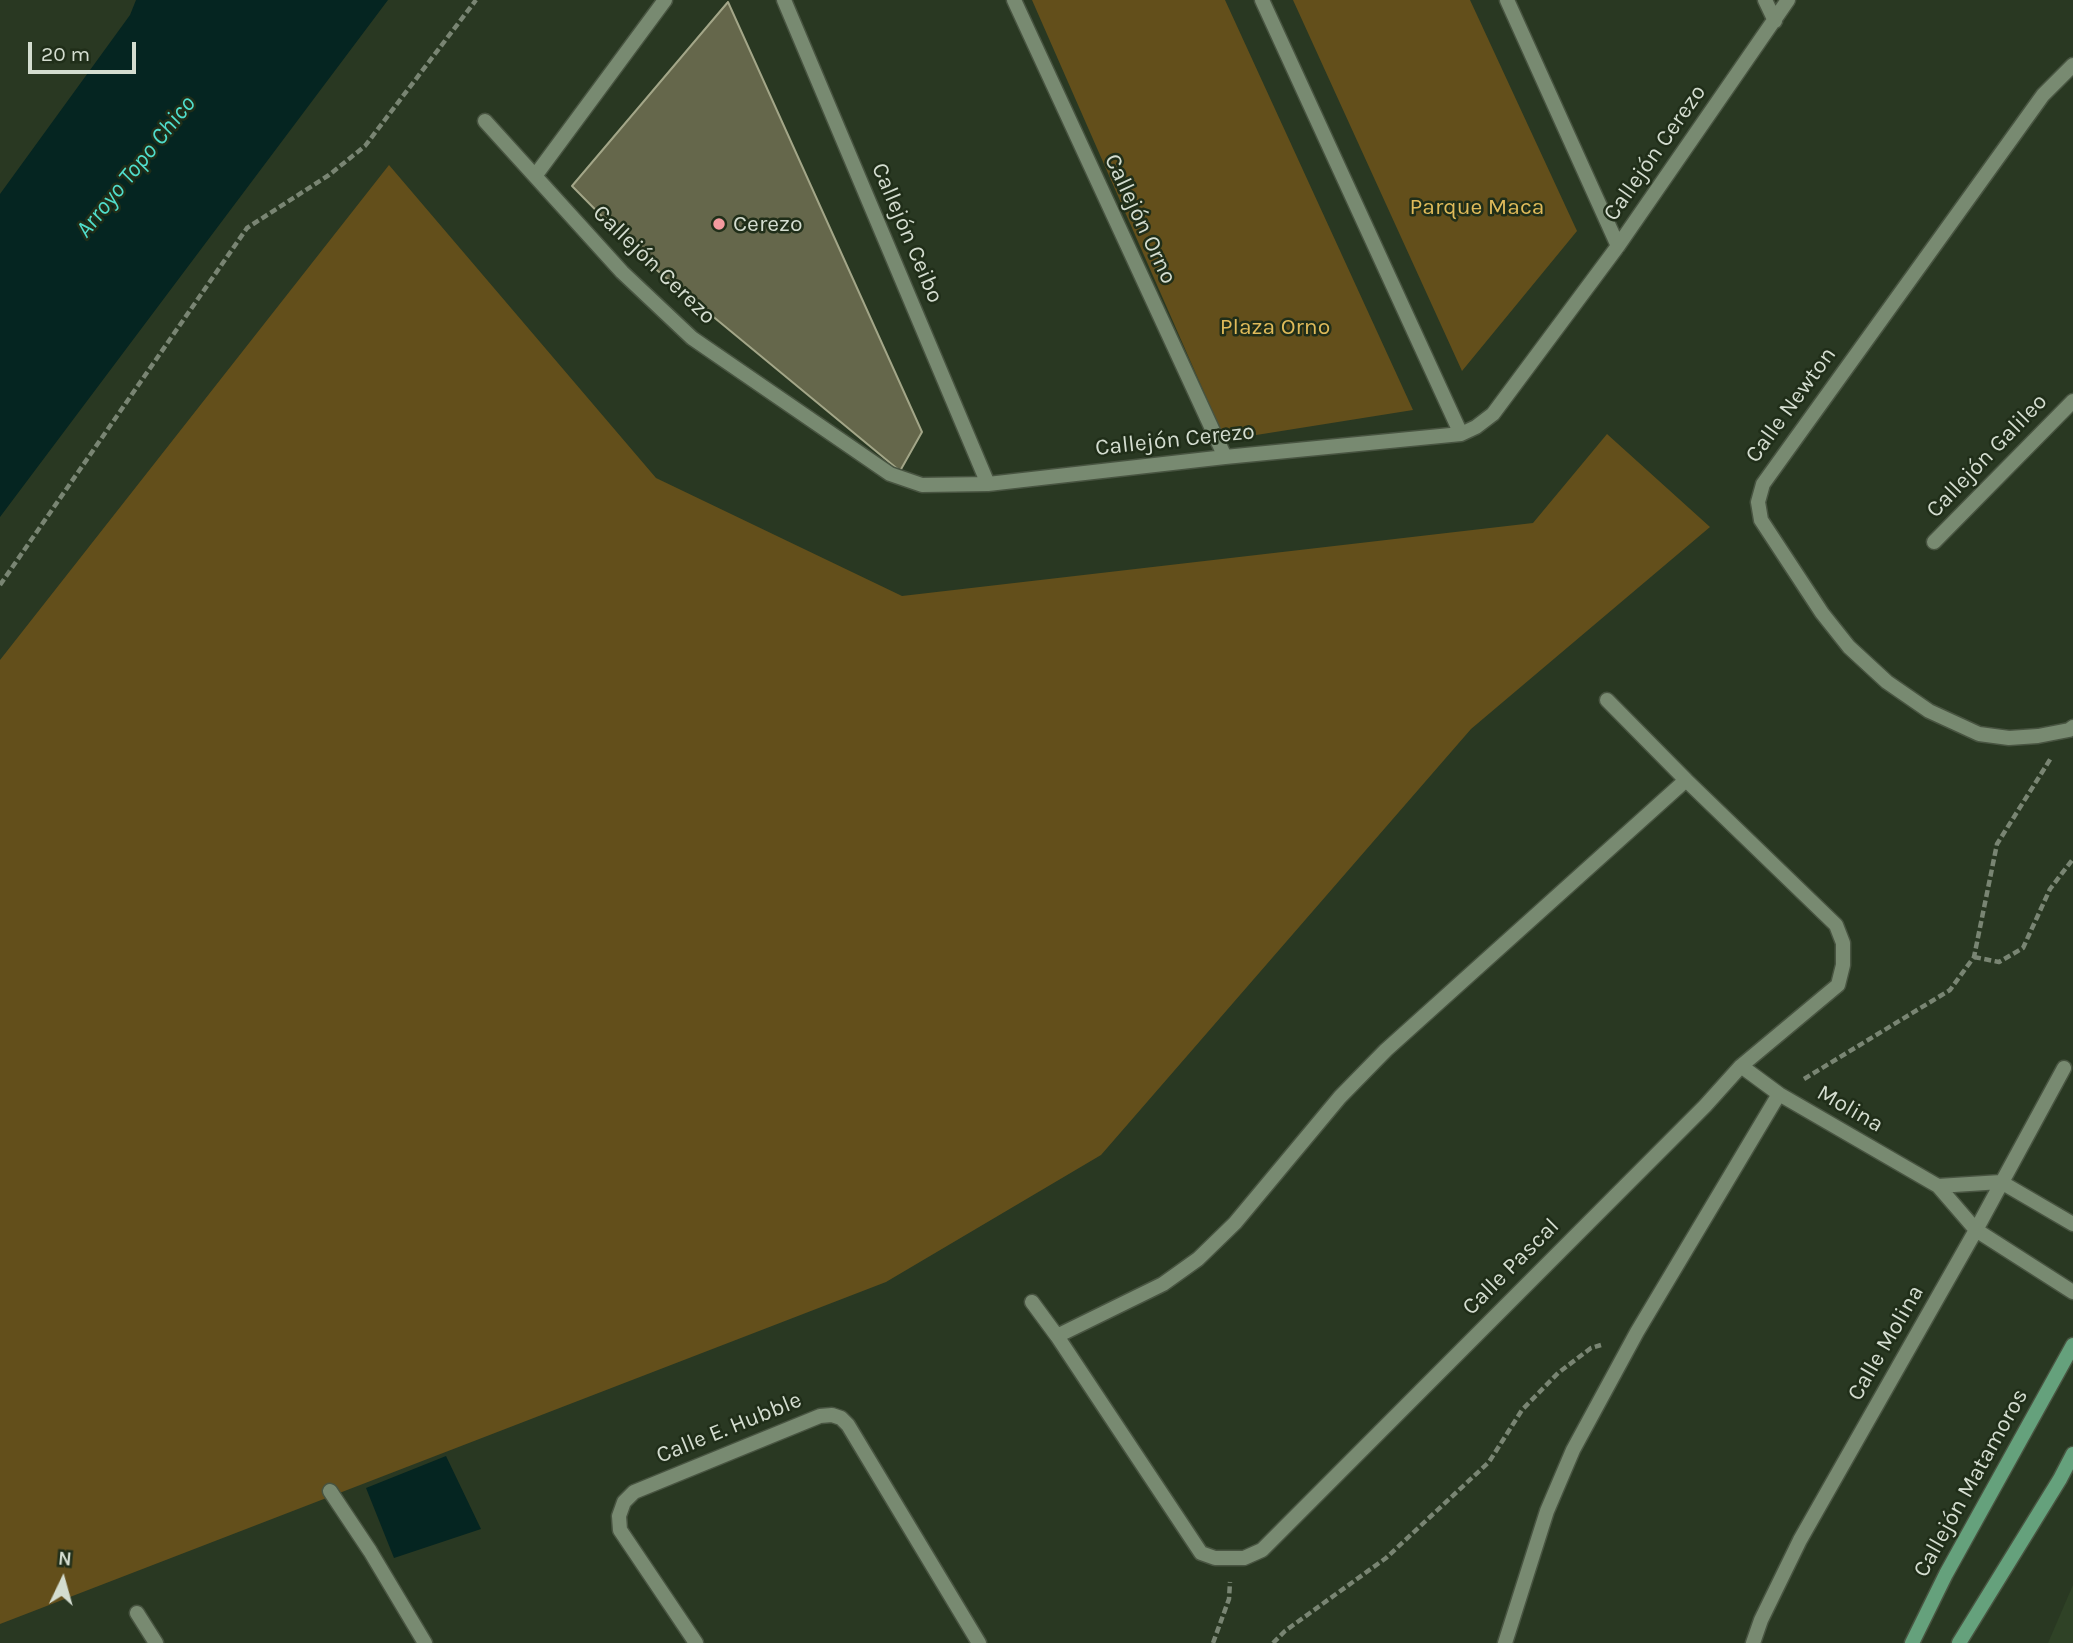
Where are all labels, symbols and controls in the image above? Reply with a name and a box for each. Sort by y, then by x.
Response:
scale bar [32,28,140,72]
text: 20 m [41,42,90,66]
street label: Callejón Cerezo [1598,80,1712,226]
water label: Arroyo Topo Chico [70,90,202,244]
street label: Callejón Orno [1098,150,1182,288]
street label: Callejón Ceibo [865,159,949,307]
park label: Parque Maca [1409,193,1545,221]
street label: Callejón Cerezo [587,199,721,331]
place label: Cerezo [733,210,803,238]
marker: Cerezo [711,216,727,232]
park label: Plaza Orno [1220,313,1330,341]
street label: Calle Newton [1740,342,1842,468]
street label: Callejón Galileo [1921,388,2053,524]
street label: Callejón Cerezo [1094,418,1256,462]
street label: Molina [1812,1079,1888,1139]
street label: Calle Pascal [1457,1213,1565,1321]
street label: Calle Molina [1842,1280,1930,1406]
street label: Callejón Matamoros [1908,1384,2034,1582]
street label: Calle E. Hubble [652,1386,806,1470]
north arrow [28,1545,98,1615]
text: N [57,1548,73,1571]

